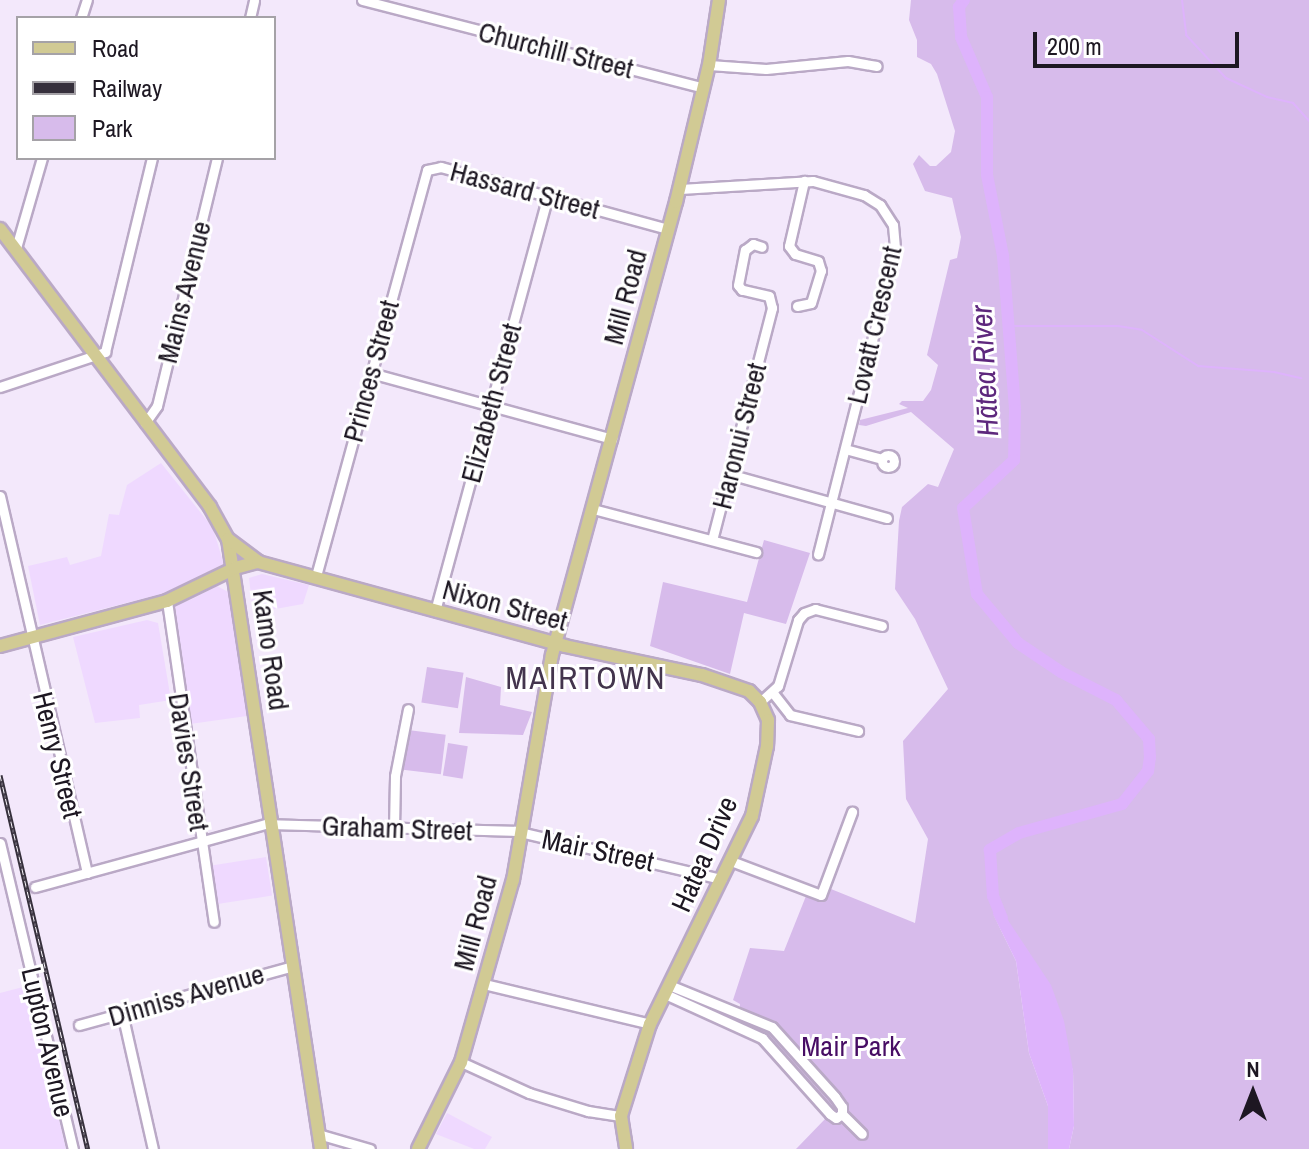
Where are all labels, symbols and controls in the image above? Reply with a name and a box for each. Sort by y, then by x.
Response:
street label: Churchill Street [475,15,637,85]
legend [16,16,276,160]
scale bar [1037,16,1243,66]
text: 200 m [1047,30,1102,62]
text: Road [92,32,139,64]
text: Railway [92,72,162,104]
text: Park [92,112,132,144]
street label: Hassard Street [447,154,603,226]
street label: Mains Avenue [150,217,218,367]
street label: Lovatt Crescent [840,243,908,407]
street label: Mill Road [596,246,654,348]
street label: Princes Street [336,296,406,446]
water label: Hātea River [963,305,1005,437]
street label: Elizabeth Street [454,320,528,486]
street label: Haronui Street [705,359,773,513]
street label: Nixon Street [439,572,571,638]
street label: Kamo Road [246,588,296,712]
district label: MAIRTOWN [506,659,666,697]
street label: Henry Street [26,688,90,822]
street label: Davies Street [162,691,216,833]
street label: Hatea Drive [664,791,744,917]
street label: Graham Street [321,809,473,847]
street label: Mair Street [539,822,657,878]
street label: Mill Road [446,872,504,974]
street label: Dinniss Avenue [104,957,268,1033]
street label: Lupton Avenue [14,963,82,1121]
park label: Mair Park [801,1029,901,1063]
north arrow [1213,1053,1293,1133]
text: N [1246,1054,1260,1084]

